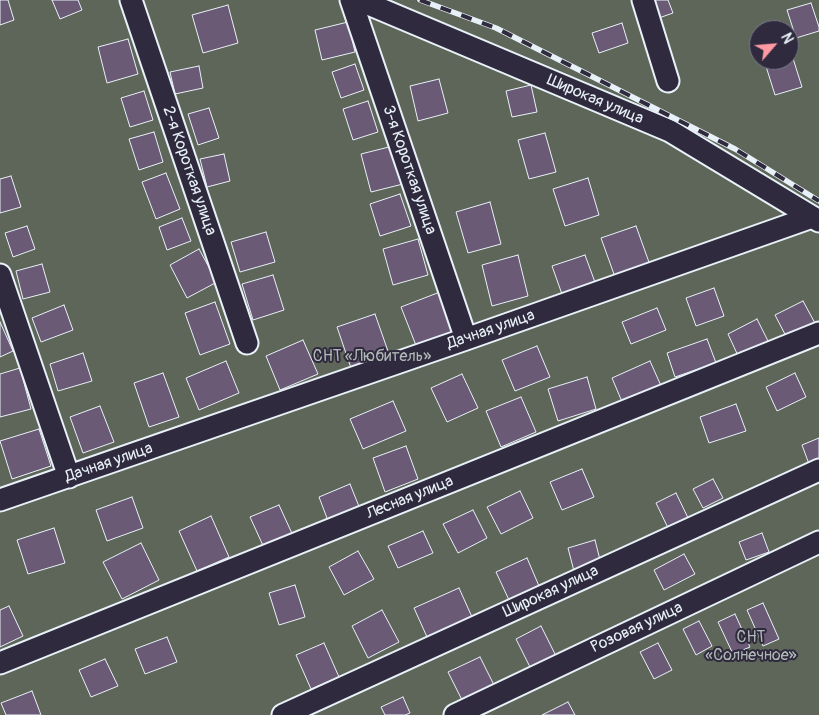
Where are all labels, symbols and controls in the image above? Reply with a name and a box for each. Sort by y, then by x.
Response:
north arrow [749,20,799,70]
text: N [777,30,797,46]
street label: Широкая улица [544,71,646,129]
street label: 3-я Короткая улица [378,103,440,237]
street label: 2-я Короткая улица [158,104,220,238]
street label: Дачная улица [445,306,537,354]
park label: СНТ «Любитель» [313,347,431,367]
street label: Дачная улица [63,439,155,487]
street label: Лесная улица [364,472,456,524]
street label: Широкая улица [500,562,602,622]
street label: Розовая улица [588,598,686,658]
park label: СНТ «Солнечное» [705,628,797,666]

